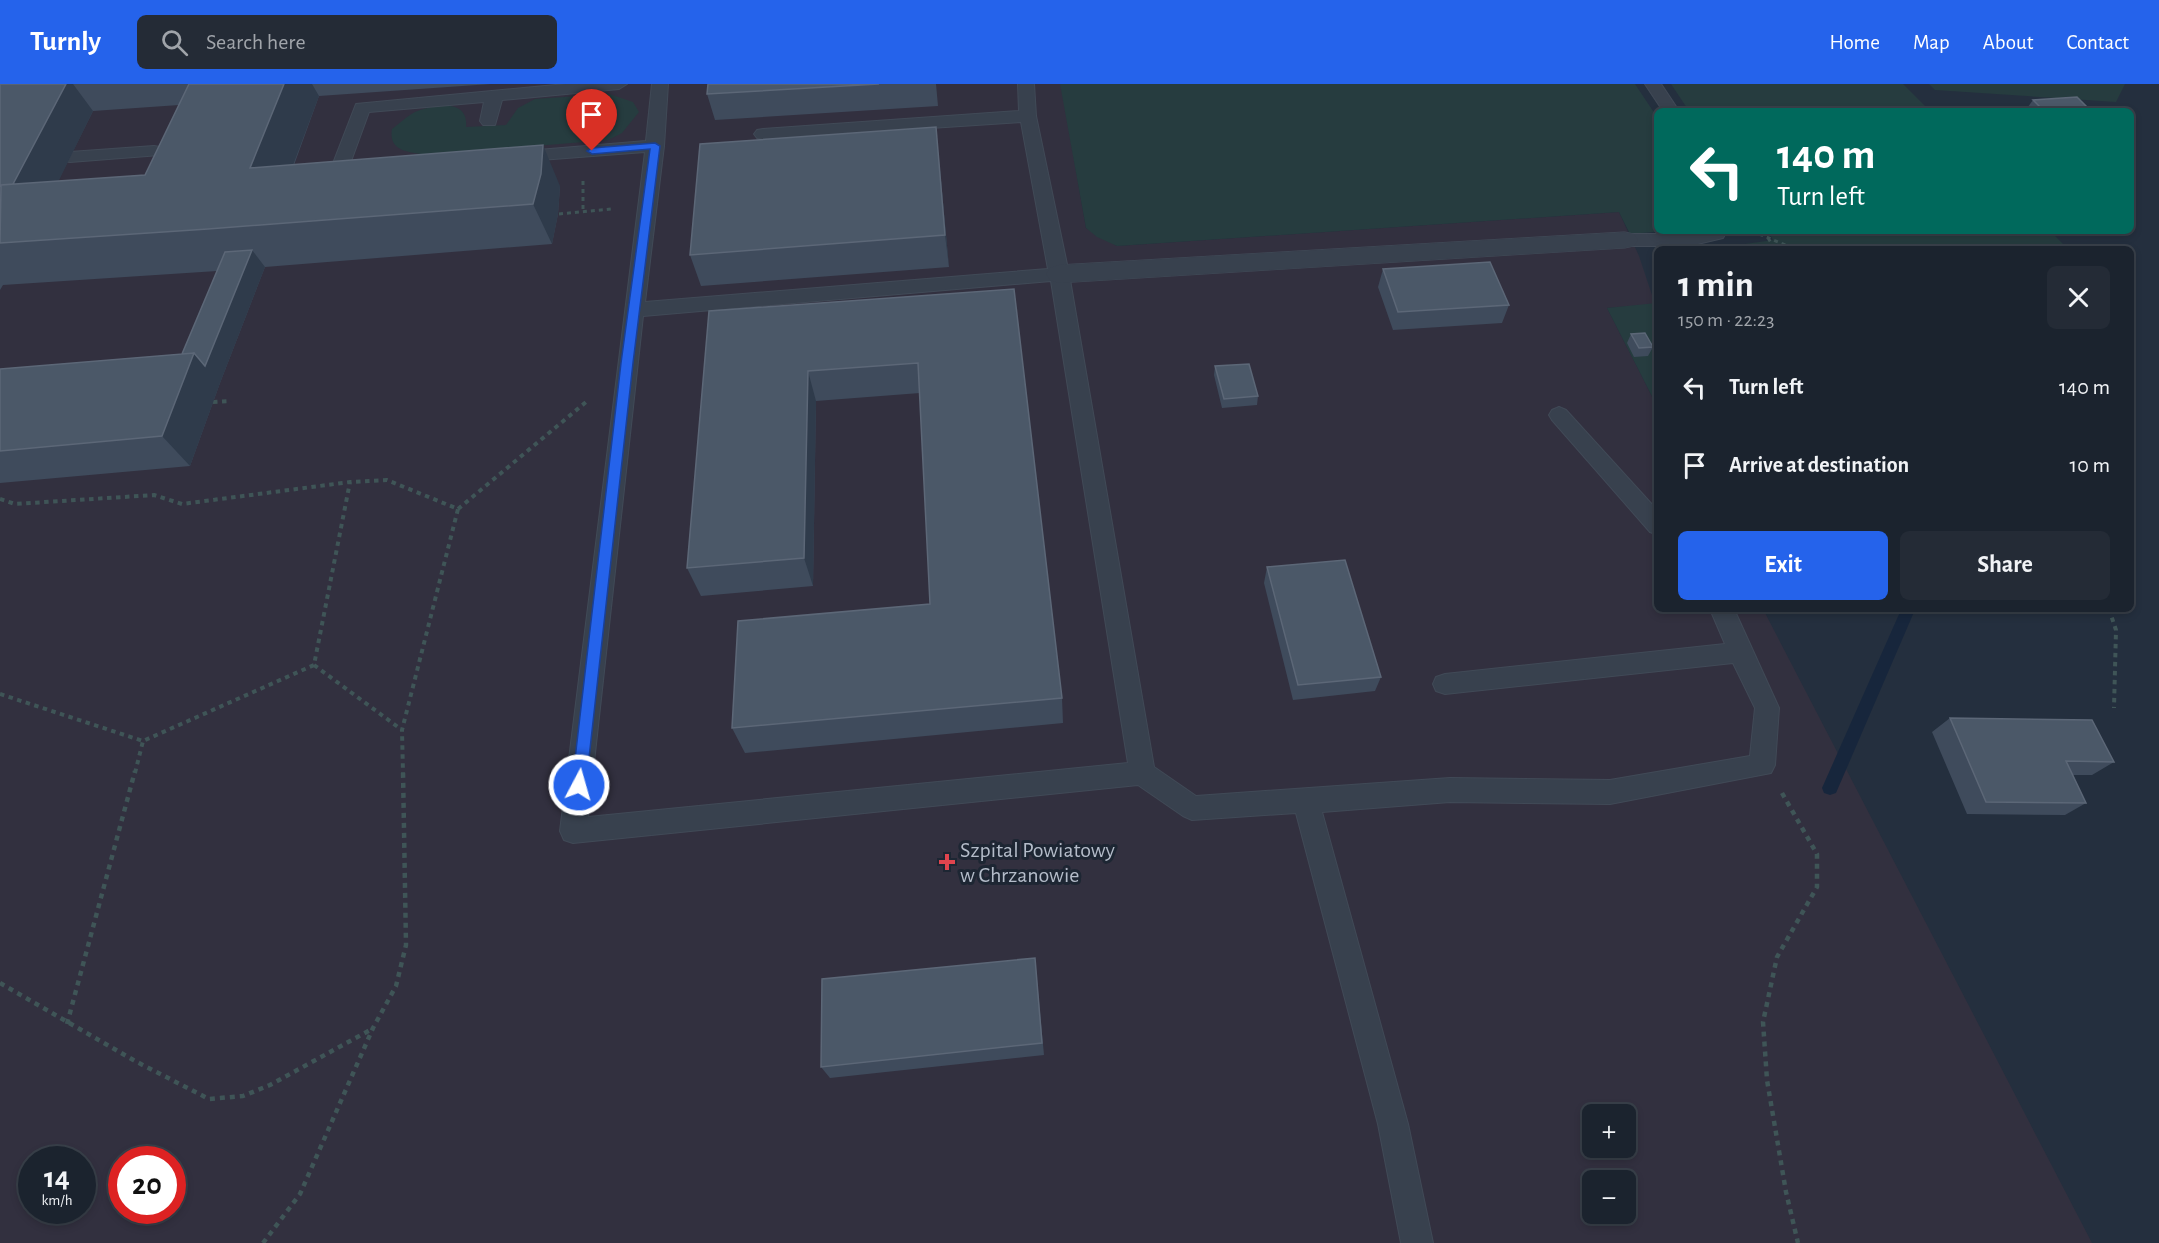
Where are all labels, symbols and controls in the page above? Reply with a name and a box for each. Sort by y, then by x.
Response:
search box [137,15,557,69]
icon: search [158,26,191,59]
text: Turnly [30,28,101,56]
text: Search here [206,31,306,53]
text: Home [1829,32,1880,53]
text: Map [1913,32,1950,53]
text: About [1983,32,2033,53]
text: Contact [2066,32,2129,53]
pin [566,89,617,151]
icon: arrive [575,98,608,131]
icon: left [1678,132,1756,210]
text: 140 m [1777,134,1875,176]
text: Turn left [1777,183,1865,210]
button: close [2047,266,2110,329]
text: 1 min [1678,267,1754,303]
text: 150 m · 22:23 [1678,310,1774,330]
icon: left [1678,371,1711,404]
text: Turn left [1729,376,1803,398]
text: 140 m [2059,376,2110,398]
icon: arrive [1678,449,1711,482]
text: Arrive at destination [1729,454,1909,476]
text: 10 m [2070,454,2110,476]
button: Exit [1678,531,1888,600]
button: Share [1900,531,2110,600]
position arrow [547,753,611,817]
place label: Szpital Powiatowy w Chrzanowie [960,839,1116,886]
marker: Szpital Powiatowy w Chrzanowie [938,853,956,871]
map controls [1582,1104,1636,1224]
button: + [1582,1104,1636,1158]
speed limit sign: 20 [108,1146,186,1224]
text: 14 [44,1163,70,1193]
button: − [1582,1170,1636,1224]
text: km/h [42,1193,72,1208]

